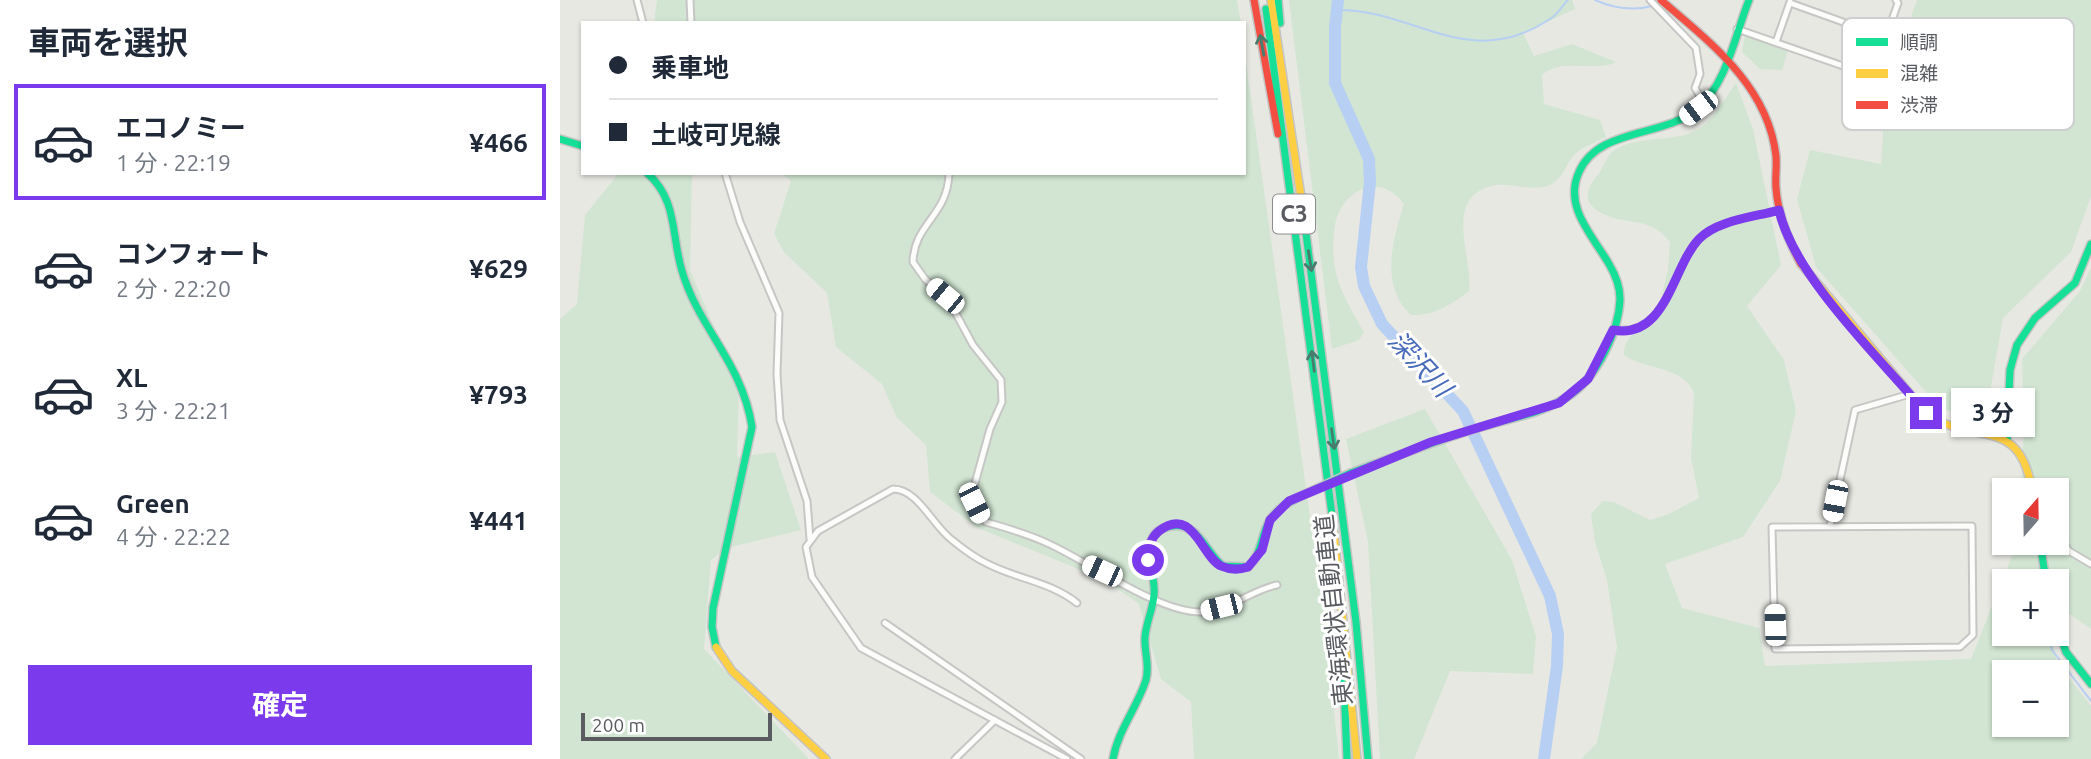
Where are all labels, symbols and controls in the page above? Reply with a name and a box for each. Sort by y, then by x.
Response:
legend [1842,18,2074,130]
text: 車両を選択 [28,24,188,60]
text: 順調 [1900,31,1938,53]
one-way arrow [1255,34,1268,57]
text: 乗車地 [651,53,729,82]
text: 混雑 [1900,62,1938,84]
car [1675,87,1722,129]
text: 渋滞 [1900,94,1938,116]
icon: car [32,111,95,174]
text: エコノミー [116,113,246,142]
text: 土岐可児線 [651,120,781,149]
text: ¥466 [469,128,528,157]
text: 1 分 · 22:19 [116,150,231,175]
road number: C3 [1273,195,1315,234]
icon: car [32,237,95,300]
text: コンフォート [116,239,271,268]
one-way arrow [1304,249,1317,272]
text: ¥629 [469,254,528,283]
car [923,274,968,318]
text: 2 分 · 22:20 [116,276,231,301]
water label: 深沢川 [1383,325,1460,404]
one-way arrow [1306,350,1319,373]
icon: car [32,363,95,426]
text: XL [116,363,147,392]
text: ¥793 [469,380,528,409]
callout: 3 分 [1950,388,2034,438]
route end [1910,397,1942,429]
text: 3 分 · 22:21 [116,398,231,423]
text: 3 分 [1972,400,2014,425]
one-way arrow [1327,427,1340,450]
car [1821,478,1850,524]
north arrow [1992,478,2068,555]
map controls [1992,478,2069,737]
car [956,480,993,526]
icon: car [32,489,95,552]
text: Green [116,489,190,518]
text: ¥441 [469,506,528,535]
street label: 東海環状自動車道 [1310,513,1357,707]
text: 4 分 · 22:22 [116,524,231,549]
route start [1132,544,1164,576]
car [1079,553,1126,589]
button: + [1992,569,2069,646]
car [1199,592,1244,622]
car [1764,604,1787,646]
button: − [1992,660,2069,737]
button: 確定 [28,665,532,745]
scale bar [581,710,772,742]
text: 200 m [592,714,645,736]

